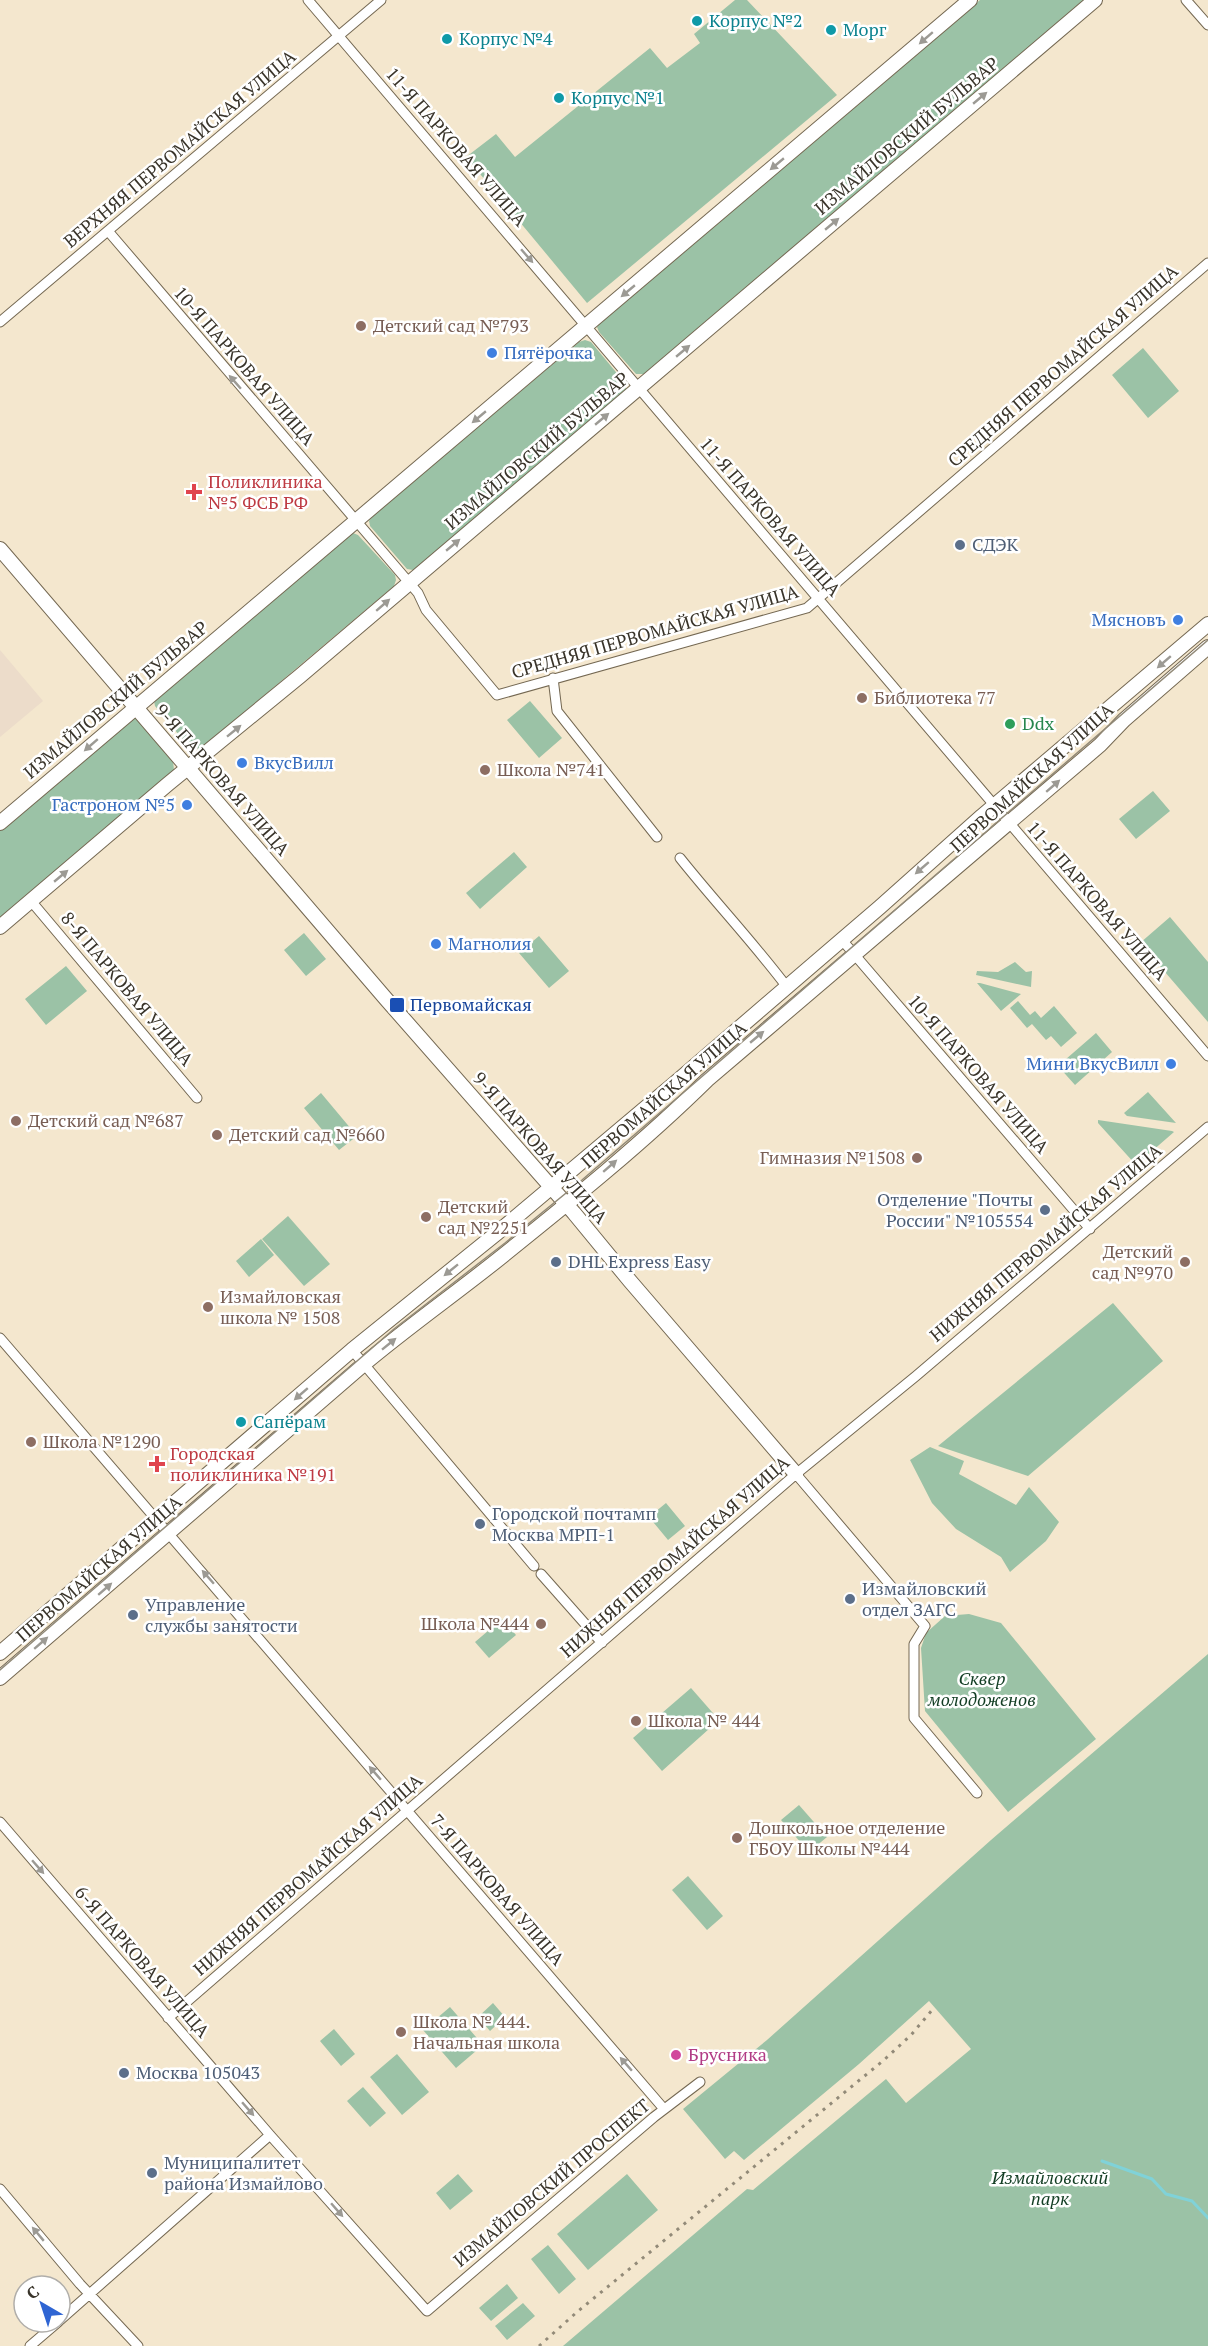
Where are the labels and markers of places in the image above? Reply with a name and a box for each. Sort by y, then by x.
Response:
place label: Корпус №2 [709,8,803,32]
marker: Корпус №2 [690,14,704,28]
place label: Морг [843,17,887,41]
marker: Морг [824,23,838,37]
place label: Корпус №4 [459,26,553,50]
marker: Корпус №4 [440,32,454,46]
place label: Корпус №1 [571,85,665,109]
marker: Корпус №1 [552,91,566,105]
place label: Детский сад №793 [373,313,529,337]
marker: Детский сад №793 [354,319,368,333]
place label: Пятёрочка [504,340,593,364]
marker: Пятёрочка [485,346,499,360]
place label: Поликлиника №5 ФСБ РФ [208,469,323,514]
marker: Поликлиника №5 ФСБ РФ [185,483,203,501]
place label: СДЭК [972,532,1019,556]
marker: СДЭК [953,538,967,552]
place label: Мясновъ [1092,607,1166,631]
marker: Мясновъ [1171,613,1185,627]
place label: Библиотека 77 [874,685,996,709]
marker: Библиотека 77 [855,691,869,705]
place label: Ddx [1022,711,1055,735]
marker: Ddx [1003,717,1017,731]
place label: ВкусВилл [254,750,334,774]
marker: ВкусВилл [235,756,249,770]
place label: Школа №741 [497,757,605,781]
marker: Школа №741 [478,763,492,777]
place label: Гастроном №5 [52,792,175,816]
marker: Гастроном №5 [180,798,194,812]
place label: Магнолия [448,931,531,955]
marker: Магнолия [429,937,443,951]
place label: Первомайская [410,992,532,1016]
marker: Первомайская [388,996,406,1014]
place label: Мини ВкусВилл [1026,1051,1159,1075]
marker: Мини ВкусВилл [1164,1057,1178,1071]
place label: Детский сад №687 [28,1108,184,1132]
marker: Детский сад №687 [9,1114,23,1128]
place label: Детский сад №660 [229,1122,385,1146]
marker: Детский сад №660 [210,1128,224,1142]
place label: Гимназия №1508 [760,1145,905,1169]
marker: Гимназия №1508 [910,1151,924,1165]
place label: Отделение "Почты России" №105554 [877,1187,1033,1232]
place label: Детский сад №2251 [438,1194,529,1239]
marker: Отделение "Почты России" №105554 [1038,1203,1052,1217]
marker: Детский сад №2251 [419,1210,433,1224]
place label: Детский сад №970 [1092,1239,1173,1284]
place label: DHL Express Easy [568,1249,711,1273]
marker: DHL Express Easy [549,1255,563,1269]
marker: Детский сад №970 [1178,1255,1192,1269]
place label: Измайловская школа № 1508 [220,1284,341,1329]
marker: Измайловская школа № 1508 [201,1300,215,1314]
place label: Сапёрам [253,1409,326,1433]
marker: Сапёрам [234,1415,248,1429]
place label: Школа №1290 [43,1429,161,1453]
marker: Школа №1290 [24,1435,38,1449]
place label: Городская поликлиника №191 [170,1441,336,1486]
marker: Городская поликлиника №191 [148,1455,166,1473]
place label: Городской почтамп Москва МРП-1 [492,1501,656,1546]
marker: Городской почтамп Москва МРП-1 [473,1517,487,1531]
place label: Измайловский отдел ЗАГС [862,1576,987,1621]
place label: Управление cлужбы занятости [145,1592,298,1637]
marker: Измайловский отдел ЗАГС [843,1592,857,1606]
marker: Управление cлужбы занятости [126,1608,140,1622]
place label: Школа №444 [421,1611,529,1635]
marker: Школа №444 [534,1617,548,1631]
place label: Школа № 444 [648,1708,761,1732]
marker: Школа № 444 [629,1714,643,1728]
place label: Дошкольное отделение ГБОУ Школы №444 [749,1815,945,1860]
marker: Дошкольное отделение ГБОУ Школы №444 [730,1831,744,1845]
place label: Школа № 444. Начальная школа [413,2009,560,2054]
marker: Школа № 444. Начальная школа [394,2025,408,2039]
place label: Брусника [688,2042,767,2066]
marker: Брусника [669,2048,683,2062]
place label: Москва 105043 [136,2060,260,2084]
marker: Москва 105043 [117,2066,131,2080]
place label: Муниципалитет района Измайлово [164,2150,323,2195]
marker: Муниципалитет района Измайлово [145,2166,159,2180]

